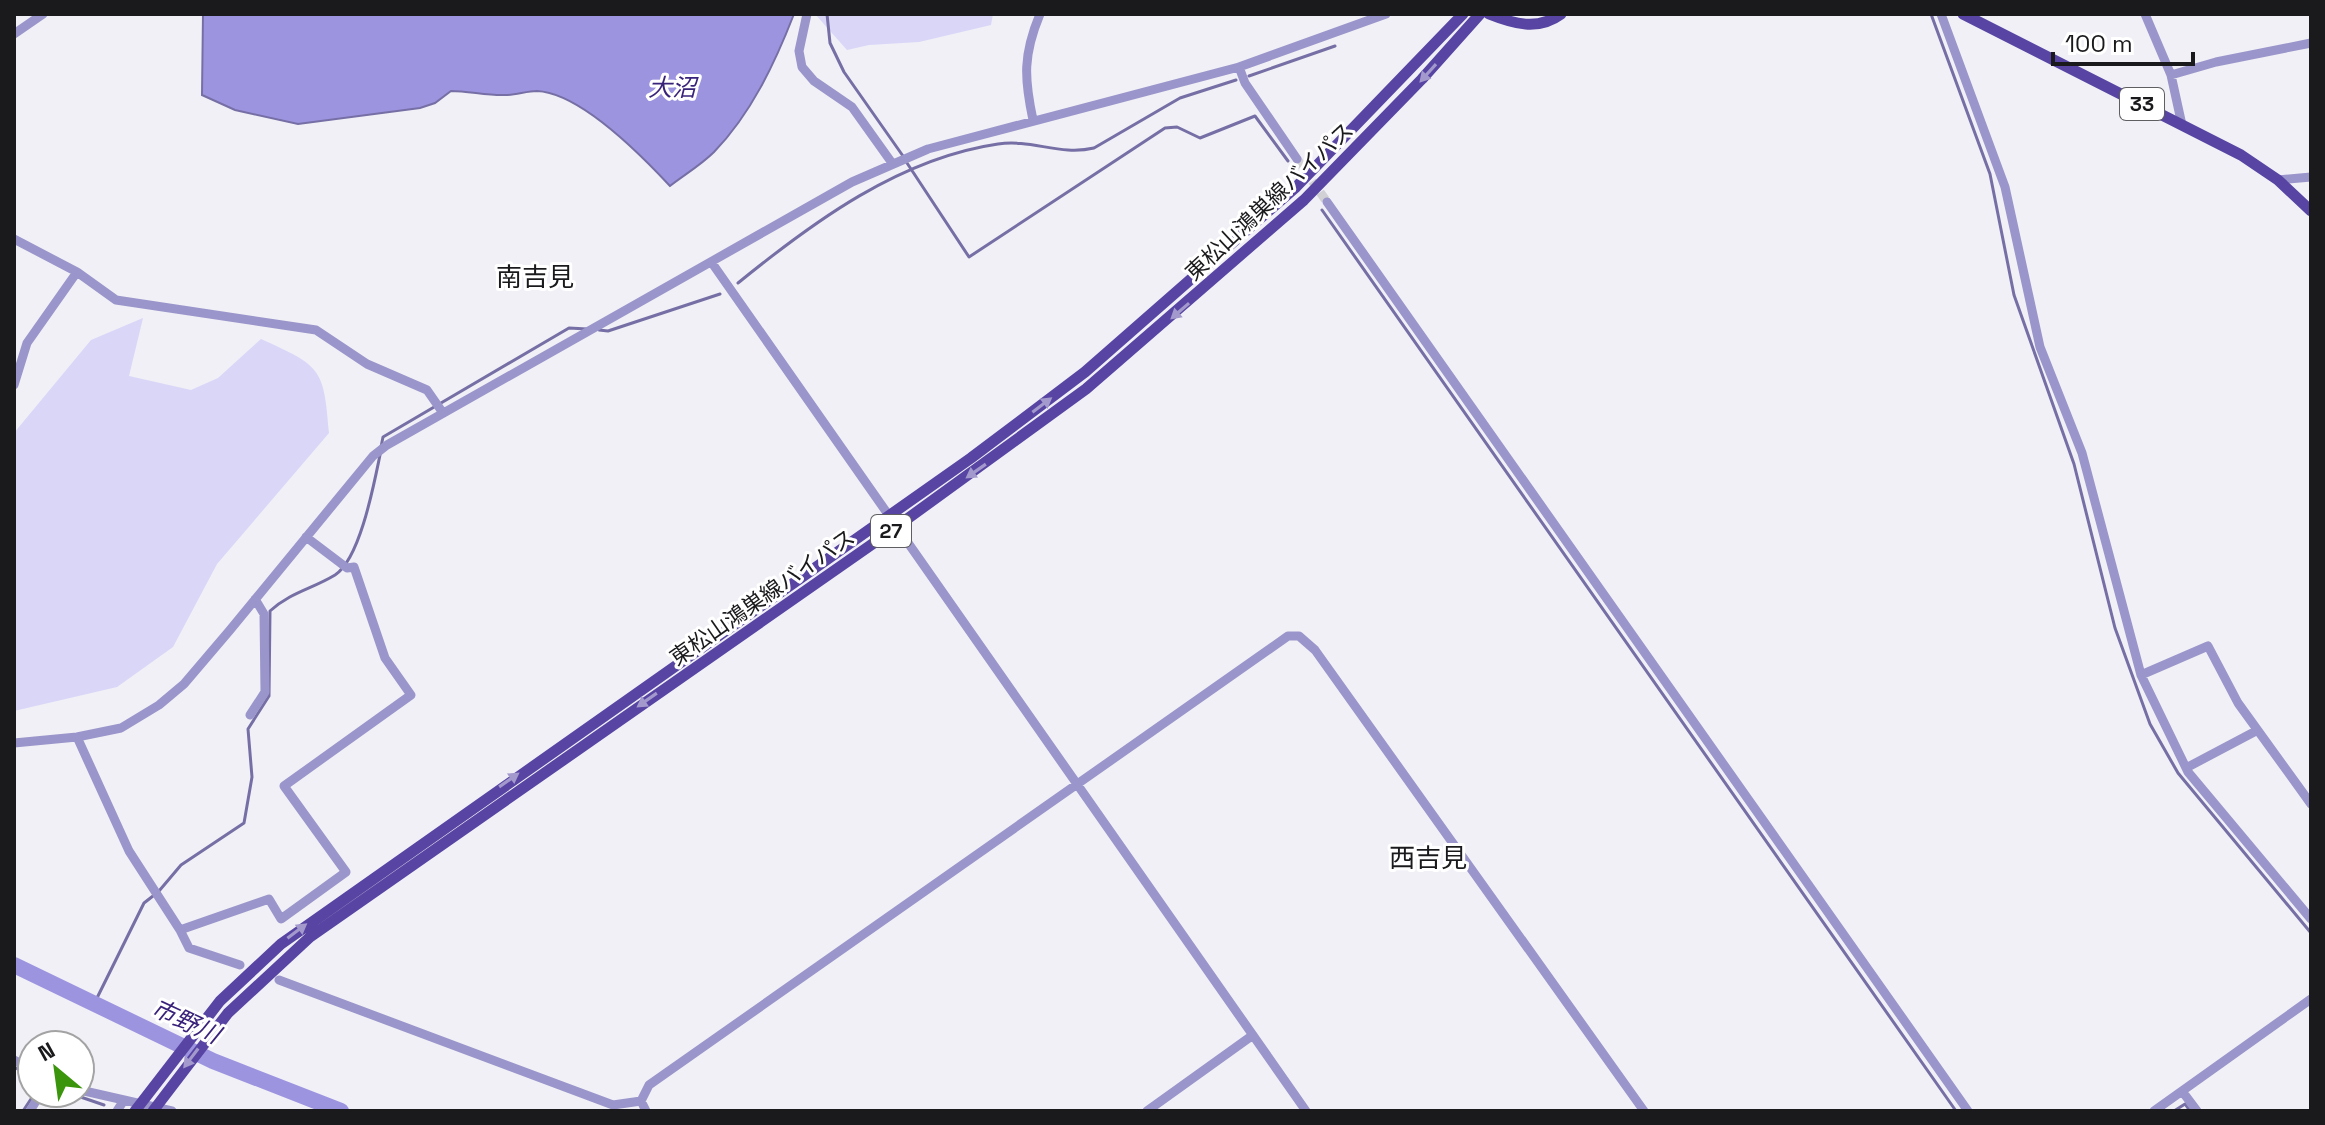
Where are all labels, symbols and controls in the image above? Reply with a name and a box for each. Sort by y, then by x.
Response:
scale bar [2053,16,2193,66]
text: 100 m [2065,28,2133,59]
one-way arrow [1420,62,1437,82]
water label: 大沼 [648,72,699,103]
road number: 33 [2120,88,2164,120]
street label: 東松山鴻巣線バイパス [1179,116,1359,286]
district label: 南吉見 [496,260,574,294]
one-way arrow [1171,302,1191,319]
one-way arrow [1032,397,1052,413]
one-way arrow [965,463,987,479]
road number: 27 [871,515,911,547]
street label: 東松山鴻巣線バイパス [664,523,860,671]
one-way arrow [637,692,658,707]
one-way arrow [498,773,519,788]
district label: 西吉見 [1389,841,1467,875]
one-way arrow [287,924,307,940]
water label: 市野川 [147,992,228,1052]
north arrow [16,1029,96,1109]
text: N [33,1036,60,1067]
one-way arrow [183,1047,199,1068]

